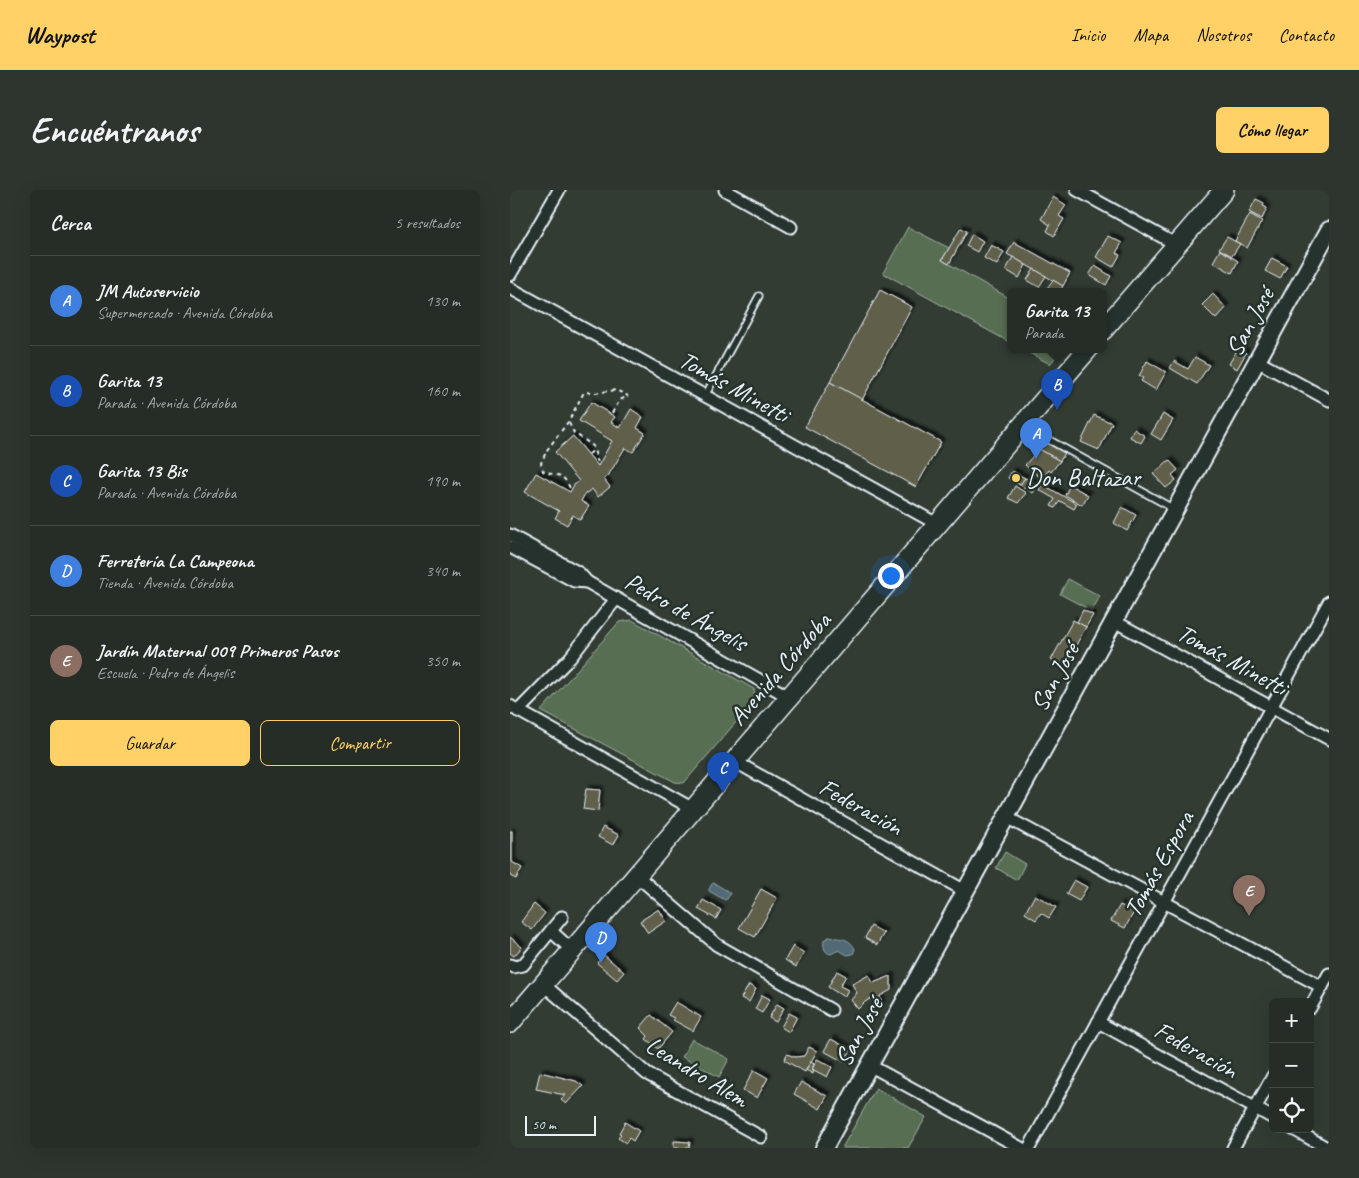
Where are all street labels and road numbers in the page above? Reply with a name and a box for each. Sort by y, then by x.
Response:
street label: San José [1218,279,1284,362]
street label: Tomás Minetti [673,344,798,432]
street label: Pedro de Ángelis [619,565,755,660]
street label: Avenida Córdoba [722,604,839,732]
street label: Tomás Minetti [1171,617,1296,705]
street label: San José [1023,634,1089,717]
street label: Federación [814,771,909,843]
street label: Tomás Espora [1117,804,1202,923]
street label: San José [827,989,893,1072]
street label: Federación [1149,1014,1244,1086]
street label: Leandro Alem [640,1029,756,1116]

